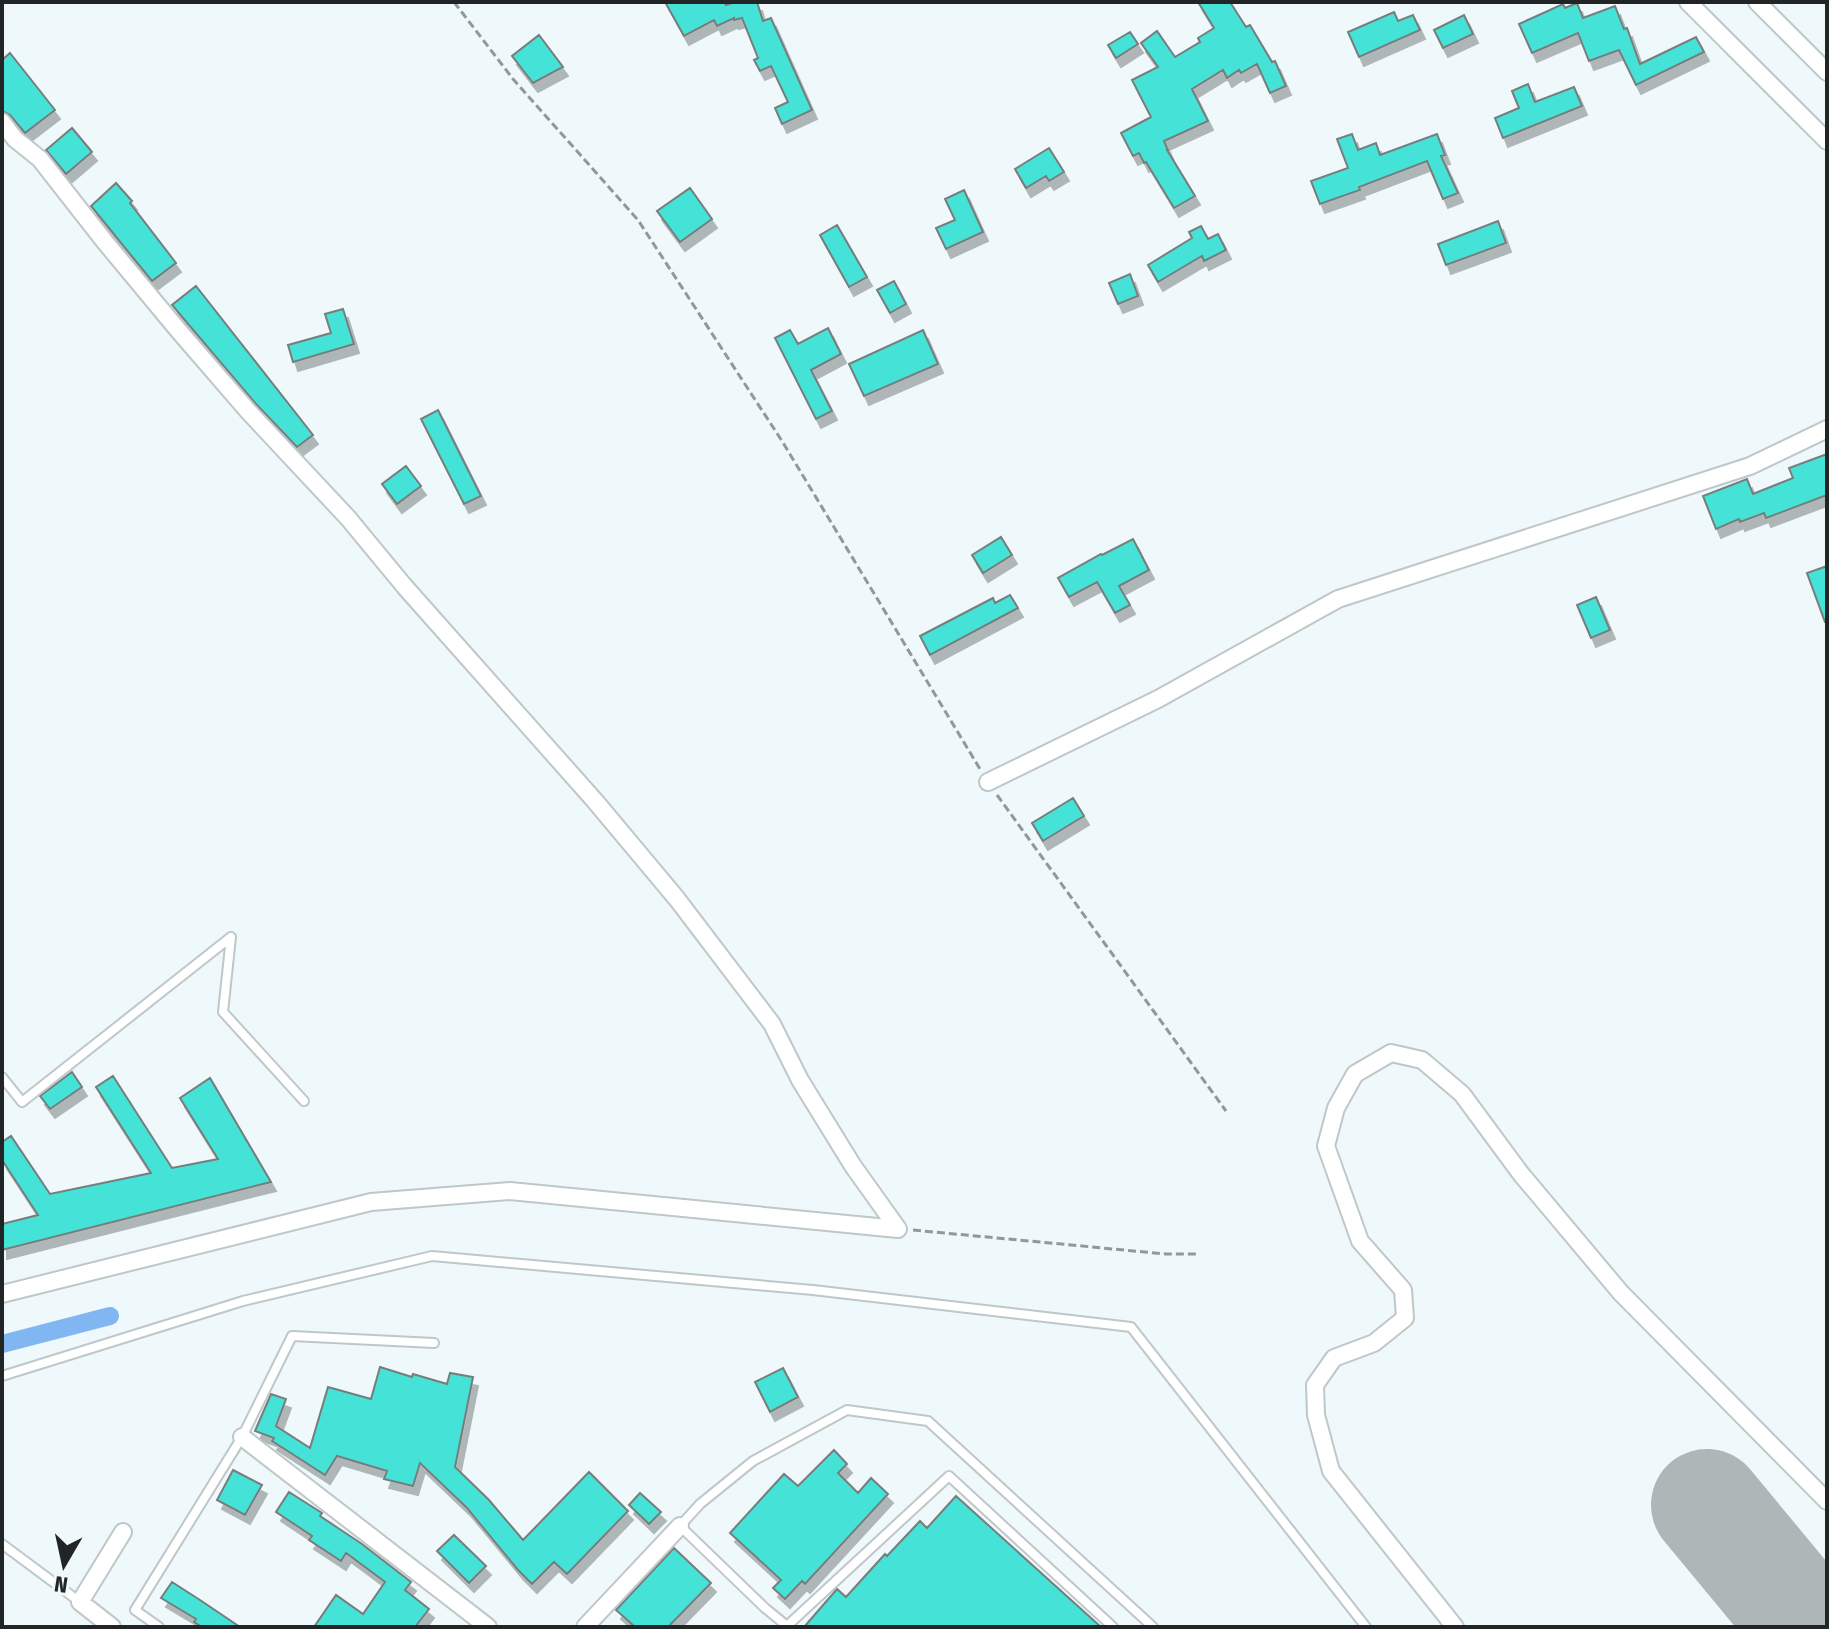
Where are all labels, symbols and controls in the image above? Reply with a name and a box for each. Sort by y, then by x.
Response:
north arrow [24,1525,104,1605]
text: N [52,1570,70,1599]

